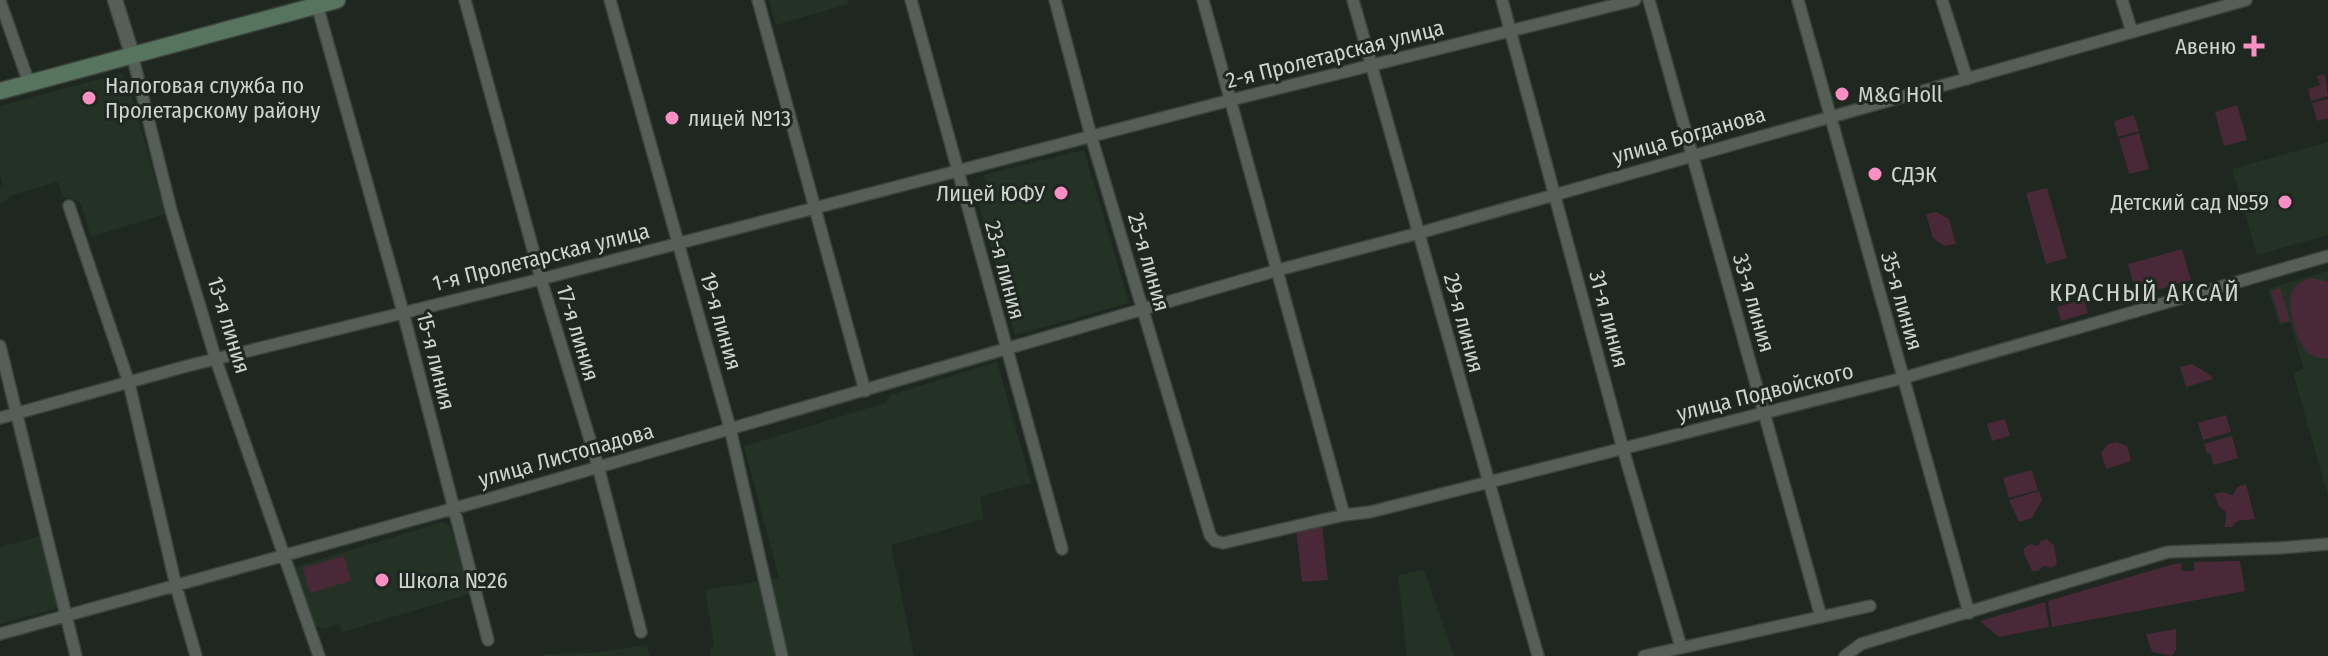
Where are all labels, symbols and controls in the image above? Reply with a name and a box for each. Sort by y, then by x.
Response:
street label: 2-я Пролетарская улица [1223,14,1447,94]
place label: Авеню [2175,33,2236,60]
marker: Авеню [2243,35,2265,57]
place label: Налоговая служба по Пролетарскому району [105,72,320,124]
place label: M&G Holl [1858,81,1943,108]
marker: M&G Holl [1833,85,1851,103]
marker: Налоговая служба по Пролетарскому району [80,89,98,107]
street label: улица Богданова [1609,100,1769,170]
place label: лицей №13 [688,105,791,132]
marker: лицей №13 [663,109,681,127]
place label: СДЭК [1891,161,1937,188]
marker: СДЭК [1866,165,1884,183]
place label: Лицей ЮФУ [936,180,1045,207]
marker: Лицей ЮФУ [1052,184,1070,202]
place label: Детский сад №59 [2110,189,2269,216]
marker: Детский сад №59 [2276,193,2294,211]
street label: 25-я линия [1122,210,1176,314]
street label: 1-я Пролетарская улица [430,217,652,297]
street label: 23-я линия [979,218,1031,322]
street label: 35-я линия [1875,248,1929,354]
street label: 33-я линия [1727,251,1781,355]
street label: 31-я линия [1583,267,1635,371]
street label: 19-я линия [694,269,748,373]
street label: 29-я линия [1438,270,1490,376]
street label: 13-я линия [201,273,257,377]
district label: КРАСНЫЙ АКСАЙ [2049,279,2241,307]
street label: 17-я линия [551,282,605,384]
street label: 15-я линия [411,309,461,413]
street label: улица Подвойского [1674,357,1856,427]
street label: улица Листопадова [475,417,657,493]
place label: Школа №26 [398,567,508,594]
marker: Школа №26 [373,571,391,589]

